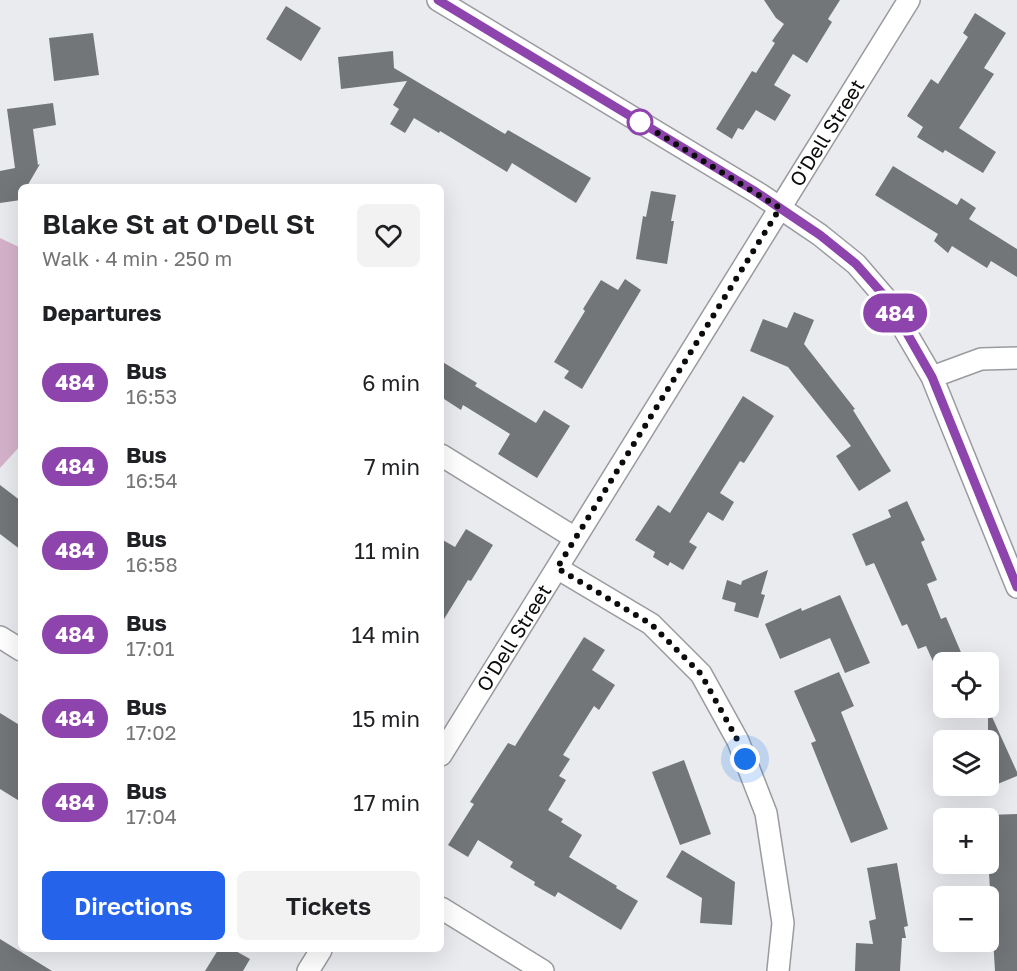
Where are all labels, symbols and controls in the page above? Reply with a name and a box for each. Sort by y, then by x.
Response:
street label: O'Dell Street [784,74,869,190]
unlabelled marker [627,109,653,135]
button: heart [357,204,420,267]
text: Blake St at O'Dell St [42,207,315,240]
text: Walk · 4 min · 250 m [42,246,232,270]
line badge: 484 [860,294,930,332]
text: Departures [42,299,161,326]
text: 484 [875,300,915,326]
text: Bus [126,357,167,384]
text: 484 [55,369,95,395]
text: 6 min [362,369,420,396]
text: 16:53 [126,384,177,408]
text: Bus [126,441,167,468]
text: 484 [55,453,95,479]
text: 7 min [364,453,420,480]
text: 16:54 [126,468,178,492]
text: Bus [126,525,167,552]
text: 484 [55,537,95,563]
text: 11 min [354,537,420,564]
text: 16:58 [126,552,178,576]
street label: O'Dell Street [471,579,556,695]
text: Bus [126,609,167,636]
text: 484 [55,621,95,647]
text: 14 min [352,621,420,648]
text: 17:01 [126,636,174,660]
map controls [933,652,999,952]
button: locate [933,652,999,718]
text: Bus [126,693,167,720]
text: 484 [55,705,95,731]
text: 15 min [352,705,420,732]
text: 17:02 [126,720,176,744]
button: layers [933,730,999,796]
your location [730,744,760,774]
text: Bus [126,777,167,804]
text: 484 [55,789,95,815]
text: 17 min [353,789,420,816]
text: 17:04 [126,804,177,828]
button: + [933,808,999,874]
button: Directions [42,871,225,940]
button: Tickets [237,871,420,940]
button: − [933,886,999,952]

